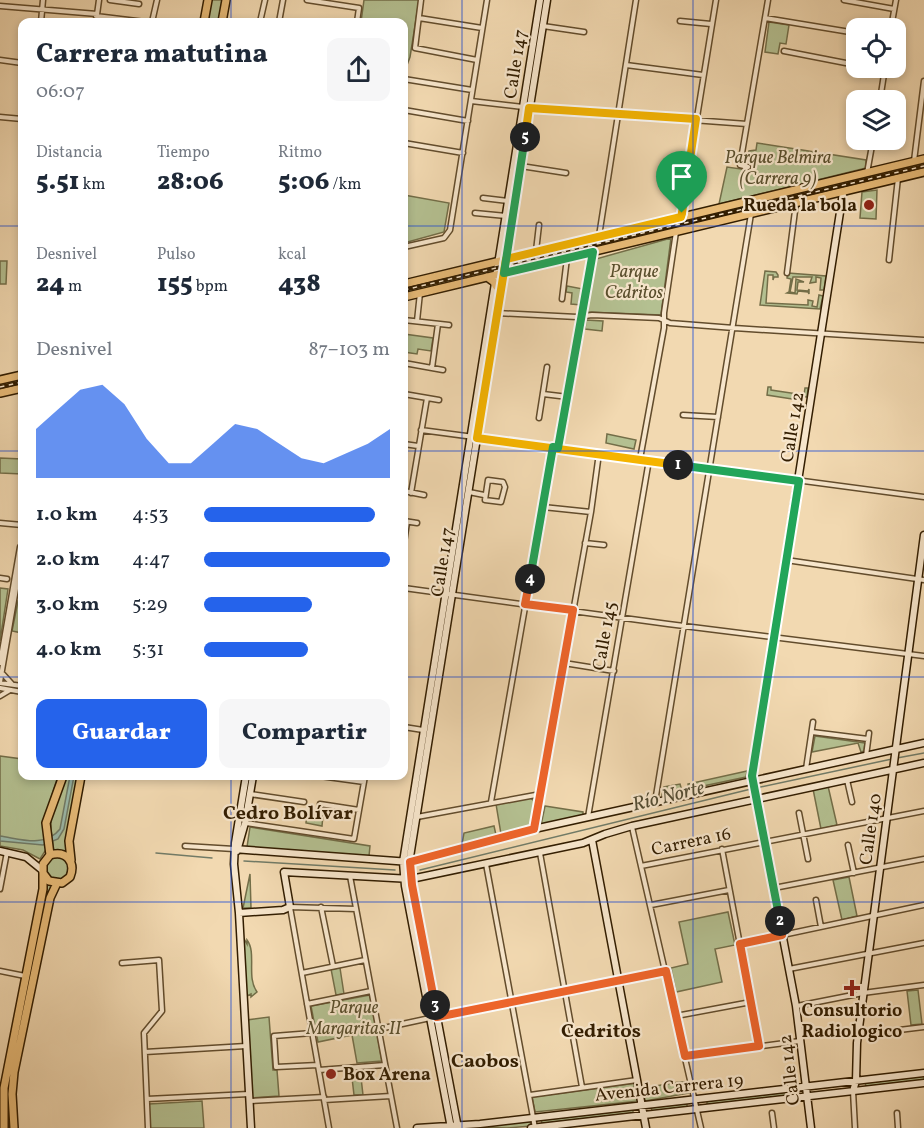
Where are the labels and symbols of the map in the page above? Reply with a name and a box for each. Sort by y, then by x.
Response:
street label: Calle 147 [499,28,534,101]
pin: 5 [510,122,540,152]
park label: Parque Belmira (Carrera 9) [724,146,832,192]
pin [656,151,707,213]
place label: Rueda la bola [743,194,857,219]
marker: Rueda la bola [862,198,876,212]
park label: Parque Cedritos [605,260,664,306]
street label: Calle 142 [776,390,811,464]
pin: 1 [663,450,693,480]
street label: Calle 147 [426,526,461,599]
pin: 4 [515,564,545,594]
street label: Calle 145 [587,600,624,673]
water label: Río Norte [629,774,708,819]
street label: Calle 140 [854,792,889,867]
district label: Cedro Bolívar [223,800,354,828]
street label: Carrera 16 [649,822,733,863]
pin: 2 [765,906,795,936]
marker: Consultorio Radiologico [843,979,861,997]
pin: 3 [420,990,450,1020]
park label: Parque Margaritas II [306,996,402,1042]
place label: Consultorio Radiologico [802,999,902,1045]
district label: Cedritos [561,1018,641,1046]
street label: Calle 142 [774,1033,807,1107]
district label: Caobos [451,1048,519,1076]
place label: Box Arena [343,1063,431,1088]
marker: Box Arena [324,1067,338,1081]
street label: Avenida Carrera 19 [594,1068,745,1109]

